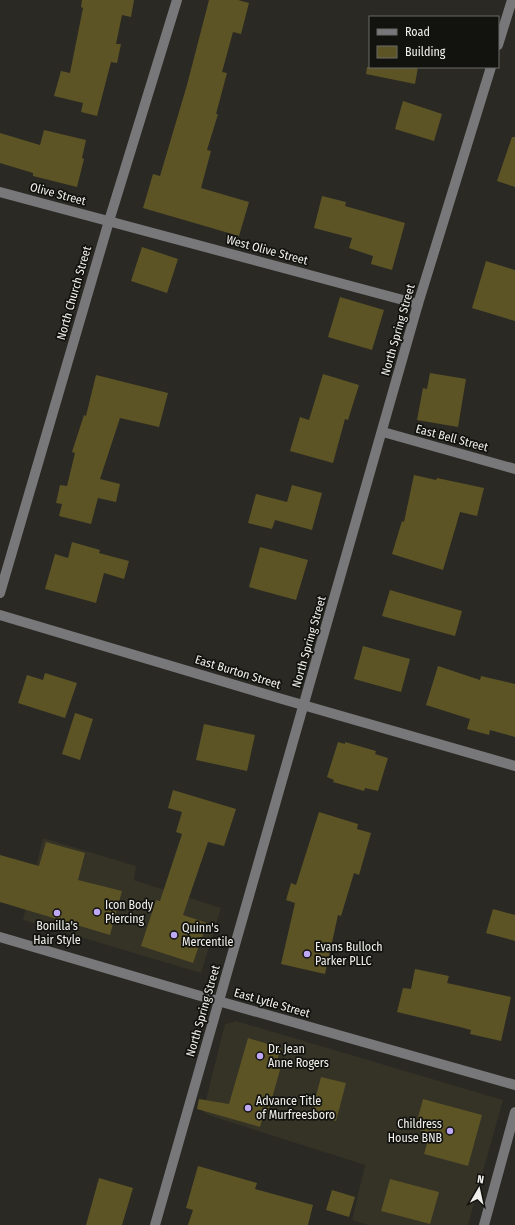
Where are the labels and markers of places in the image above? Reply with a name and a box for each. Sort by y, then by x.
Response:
place label: Icon Body Piercing [105,898,154,926]
marker: Icon Body Piercing [92,907,102,917]
marker: Bonilla's Hair Style [52,908,62,918]
place label: Bonilla's Hair Style [33,919,81,947]
place label: Quinn's Mercentile [182,921,234,949]
marker: Quinn's Mercentile [169,930,179,940]
place label: Evans Bulloch Parker PLLC [315,940,383,968]
marker: Evans Bulloch Parker PLLC [302,949,312,959]
place label: Dr. Jean Anne Rogers [268,1042,329,1070]
marker: Dr. Jean Anne Rogers [255,1051,265,1061]
place label: Advance Title of Murfreesboro [256,1094,335,1122]
marker: Advance Title of Murfreesboro [243,1103,253,1113]
place label: Childress House BNB [388,1117,442,1145]
marker: Childress House BNB [445,1126,455,1136]

